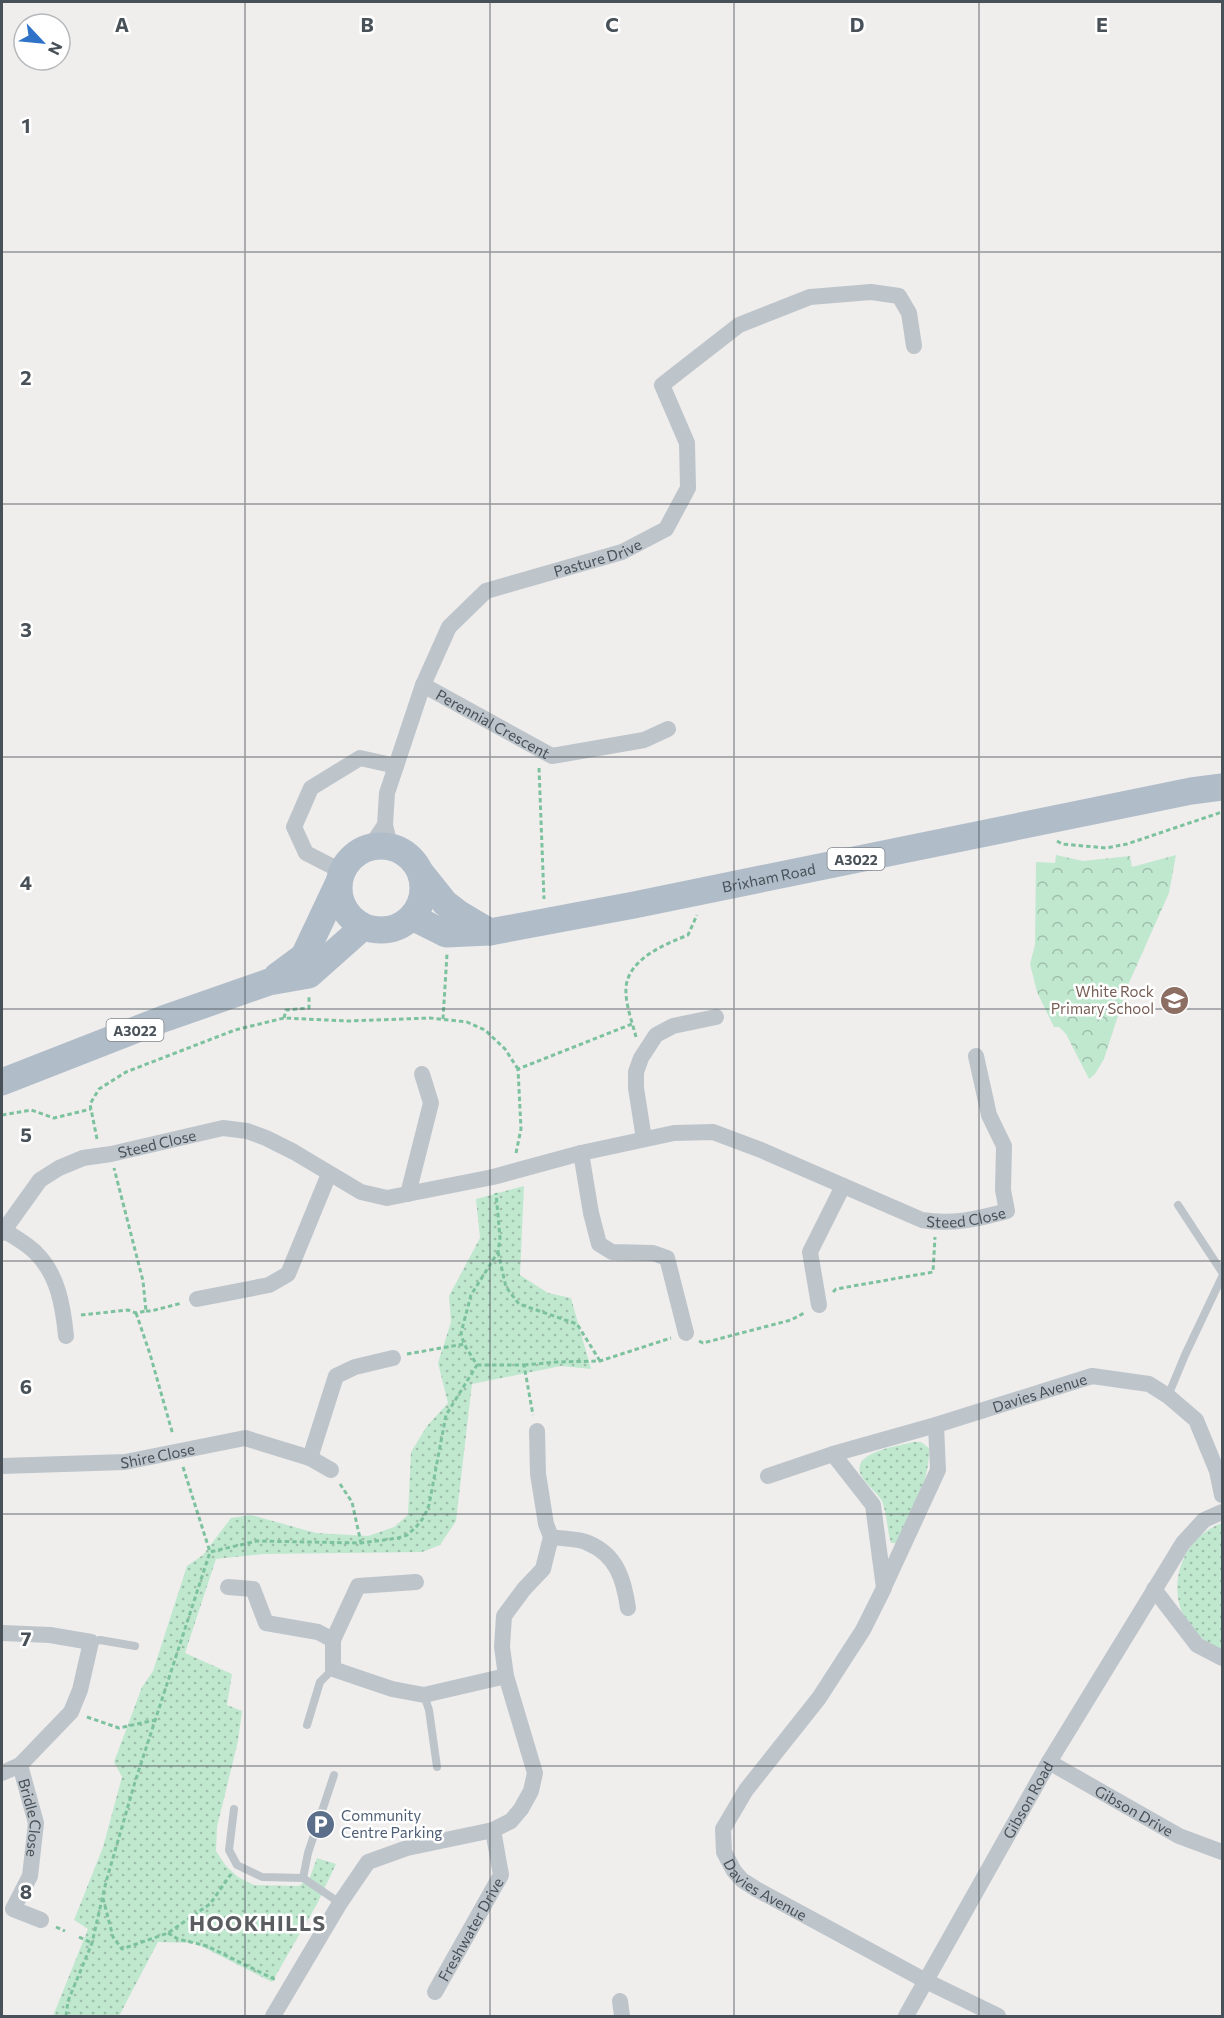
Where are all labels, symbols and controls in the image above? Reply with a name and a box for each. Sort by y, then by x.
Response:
north arrow [12,12,72,72]
text: A [115,12,129,36]
text: B [360,12,374,36]
text: C [605,12,619,36]
text: D [850,12,864,36]
text: E [1096,12,1108,36]
text: N [45,39,67,58]
text: 1 [21,113,31,137]
text: 2 [20,365,32,389]
street label: Pasture Drive [551,534,644,580]
text: 3 [20,617,32,641]
street label: Perennial Crescent [433,685,553,762]
road number: A3022 [828,848,884,870]
street label: Brixham Road [720,859,817,896]
text: 4 [20,870,32,894]
place label: White Rock Primary School [1051,982,1154,1017]
school or university icon: White Rock Primary School [1159,984,1191,1016]
road number: A3022 [106,1019,164,1041]
text: 5 [20,1122,32,1146]
street label: Steed Close [116,1126,198,1161]
street label: Steed Close [926,1203,1007,1231]
street label: Davies Avenue [990,1369,1089,1416]
text: 6 [20,1374,32,1398]
street label: Shire Close [120,1439,196,1471]
text: 7 [21,1626,32,1650]
street label: Gibson Road [999,1758,1057,1842]
street label: Bridle Close [15,1776,45,1858]
street label: Gibson Drive [1092,1781,1177,1840]
place label: Community Centre Parking [341,1806,442,1841]
parking icon: Community Centre Parking [304,1808,336,1840]
street label: Davies Avenue [720,1856,810,1924]
street label: Freshwater Drive [434,1874,507,1984]
text: 8 [20,1879,32,1903]
district label: HOOKHILLS [189,1910,327,1935]

